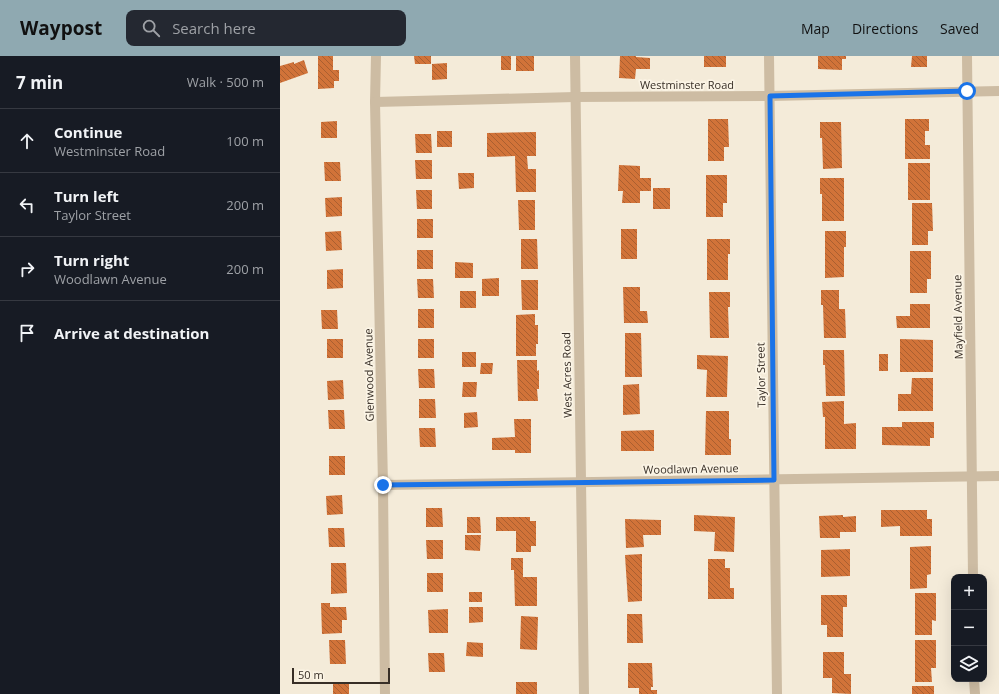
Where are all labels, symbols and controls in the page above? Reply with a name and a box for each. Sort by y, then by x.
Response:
search box [126,10,406,46]
text: Waypost [20,15,102,41]
icon: search [140,17,162,39]
text: Search here [172,18,256,38]
text: Map [801,19,830,38]
text: Directions [852,19,918,38]
text: Saved [940,19,979,38]
text: 7 min [16,71,63,94]
text: Walk · 500 m [187,73,264,91]
street label: Westminster Road [640,77,734,92]
route start [958,82,976,100]
text: Continue [54,122,122,142]
icon: ahead [16,130,38,152]
text: 100 m [226,132,264,150]
text: Westminster Road [54,142,165,160]
text: Turn left [54,186,119,206]
icon: left [16,194,38,216]
text: 200 m [226,196,264,214]
text: Taylor Street [54,206,131,224]
text: Turn right [54,250,129,270]
icon: right [16,258,38,280]
text: 200 m [226,260,264,278]
text: Woodlawn Avenue [54,270,167,288]
street label: Mayfield Avenue [949,274,966,360]
icon: arrive [16,322,38,344]
text: Arrive at destination [54,323,209,343]
street label: Glenwood Avenue [360,328,377,422]
street label: West Acres Road [558,332,575,418]
street label: Taylor Street [752,342,769,408]
street label: Woodlawn Avenue [643,460,739,477]
route end [374,476,392,494]
map controls [951,574,987,682]
button: + [951,574,987,610]
button: − [951,610,987,646]
button: layers [951,646,987,682]
scale bar [292,666,390,685]
text: 50 m [298,667,324,682]

